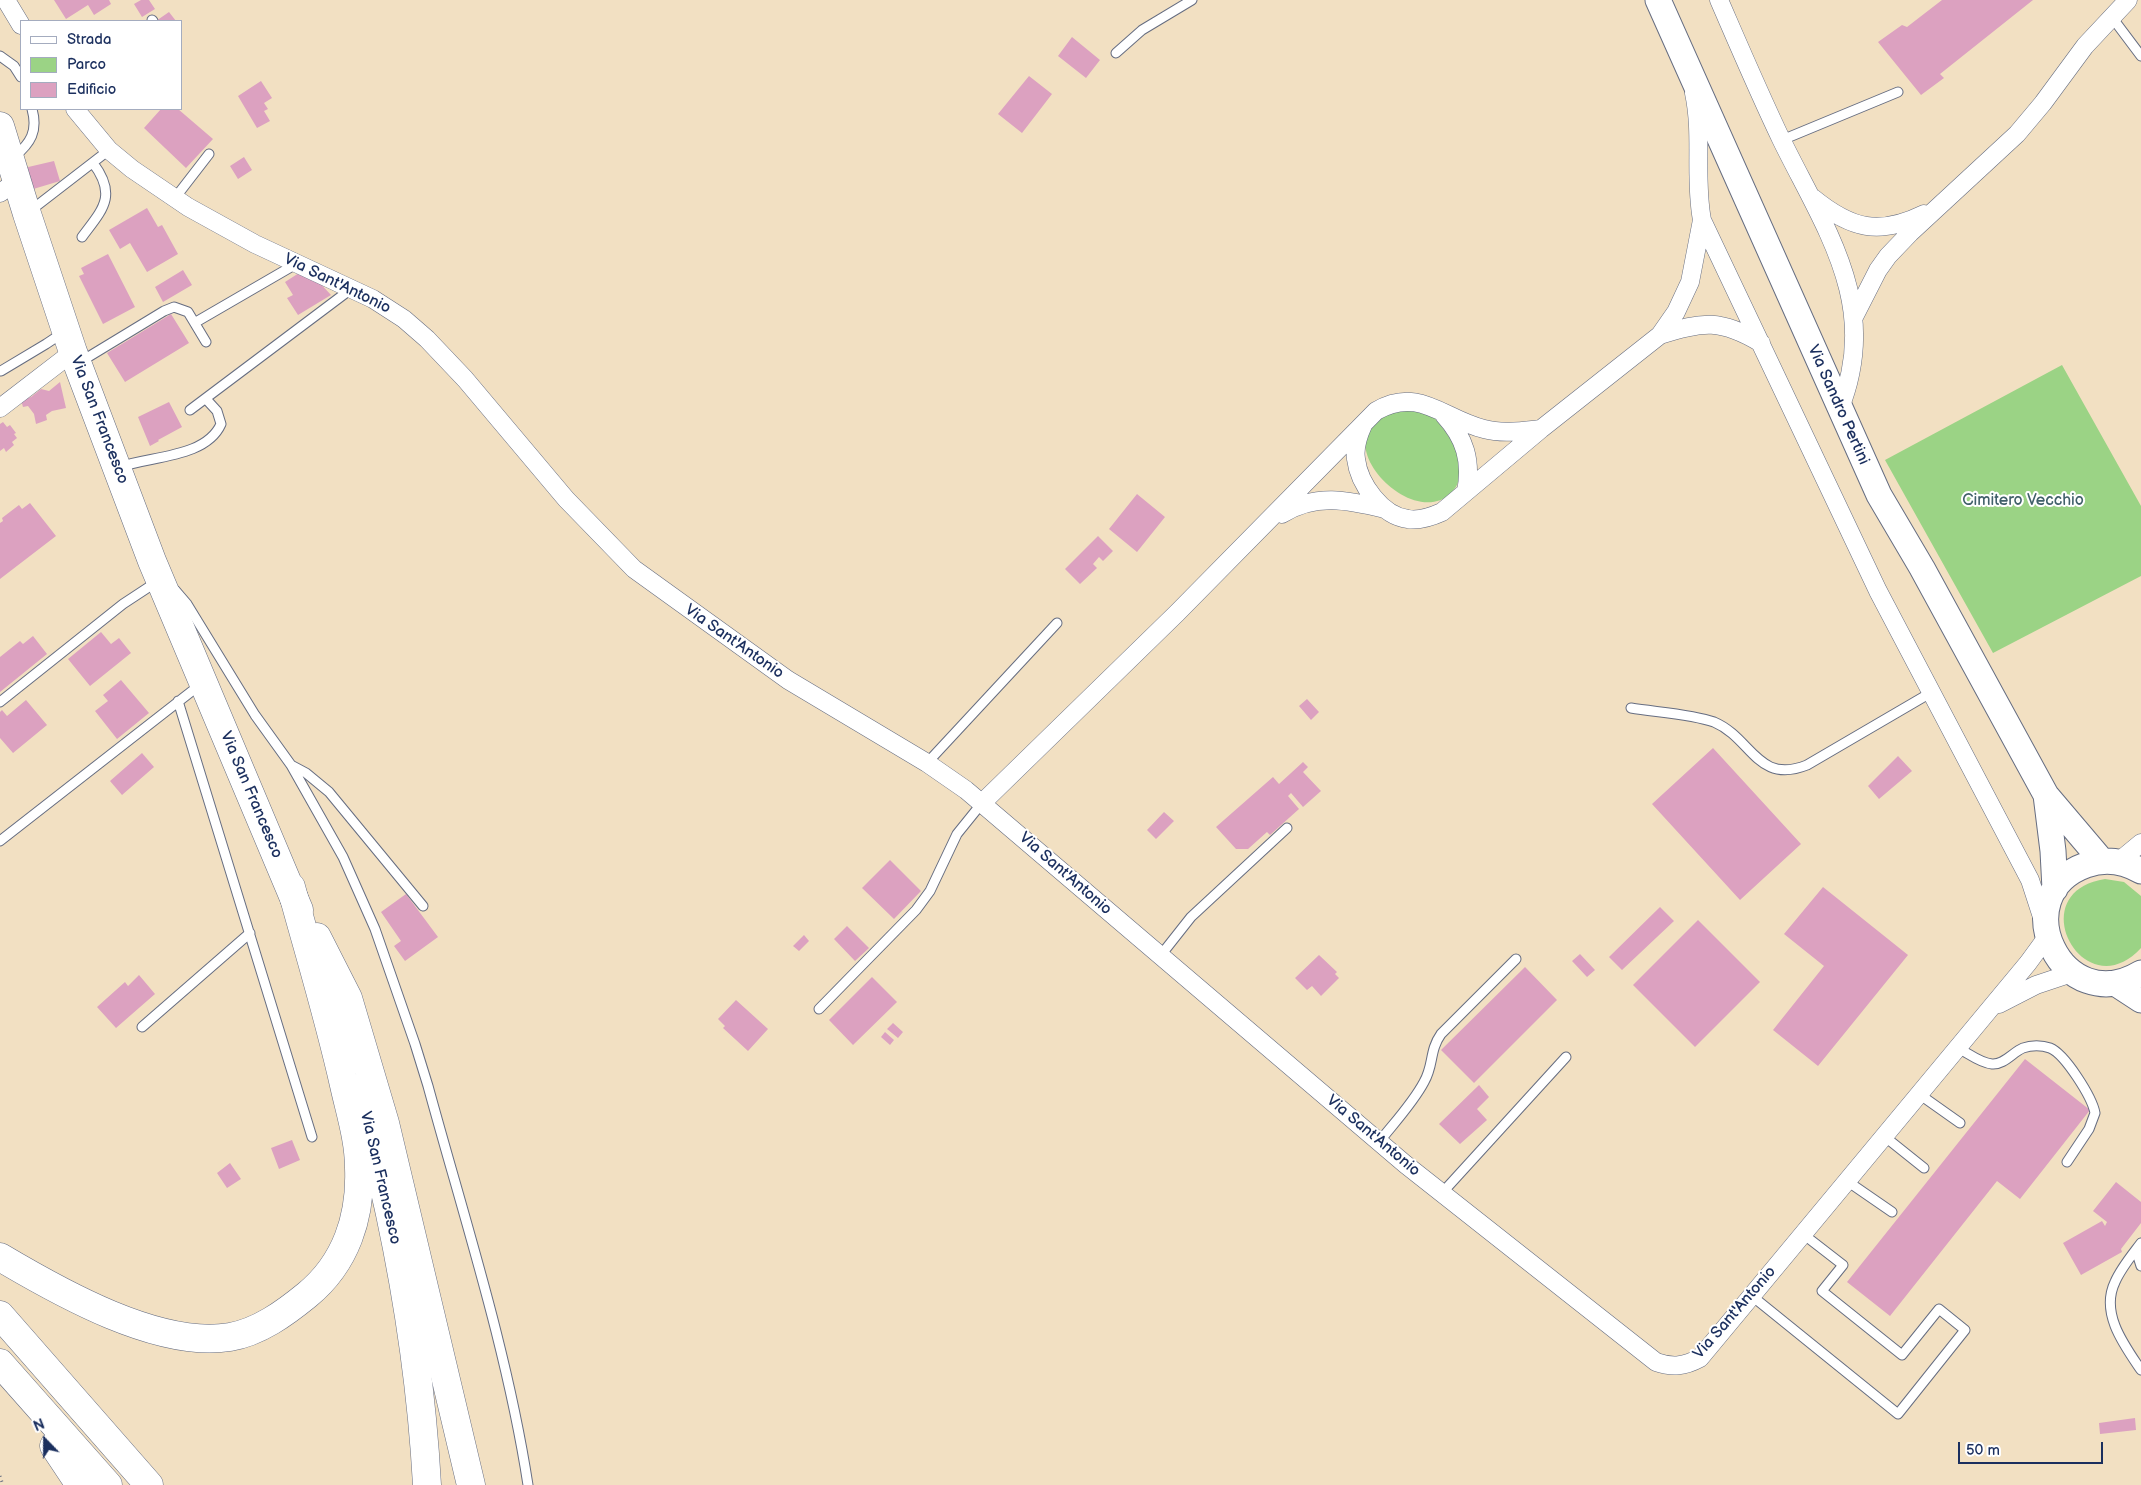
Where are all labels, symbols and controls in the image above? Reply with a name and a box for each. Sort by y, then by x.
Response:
legend [20,20,182,110]
text: Strada [67,30,111,49]
text: Parco [67,55,106,74]
text: Edificio [67,80,116,99]
street label: Via Sant'Antonio [280,250,394,318]
street label: Via Sandro Pertini [1803,342,1873,468]
street label: Via San Francesco [66,353,132,487]
park label: Cimitero Vecchio [1962,491,2084,511]
street label: Via Sant'Antonio [681,601,787,683]
street label: Via San Francesco [216,729,286,861]
street label: Via Sant'Antonio [1015,829,1115,919]
street label: Via Sant'Antonio [1322,1091,1424,1181]
street label: Via San Francesco [355,1110,405,1246]
street label: Via Sant'Antonio [1690,1263,1780,1363]
north arrow [20,1415,70,1465]
text: N [31,1416,47,1435]
scale bar [1961,1432,2106,1464]
text: 50 m [1966,1441,2000,1460]

